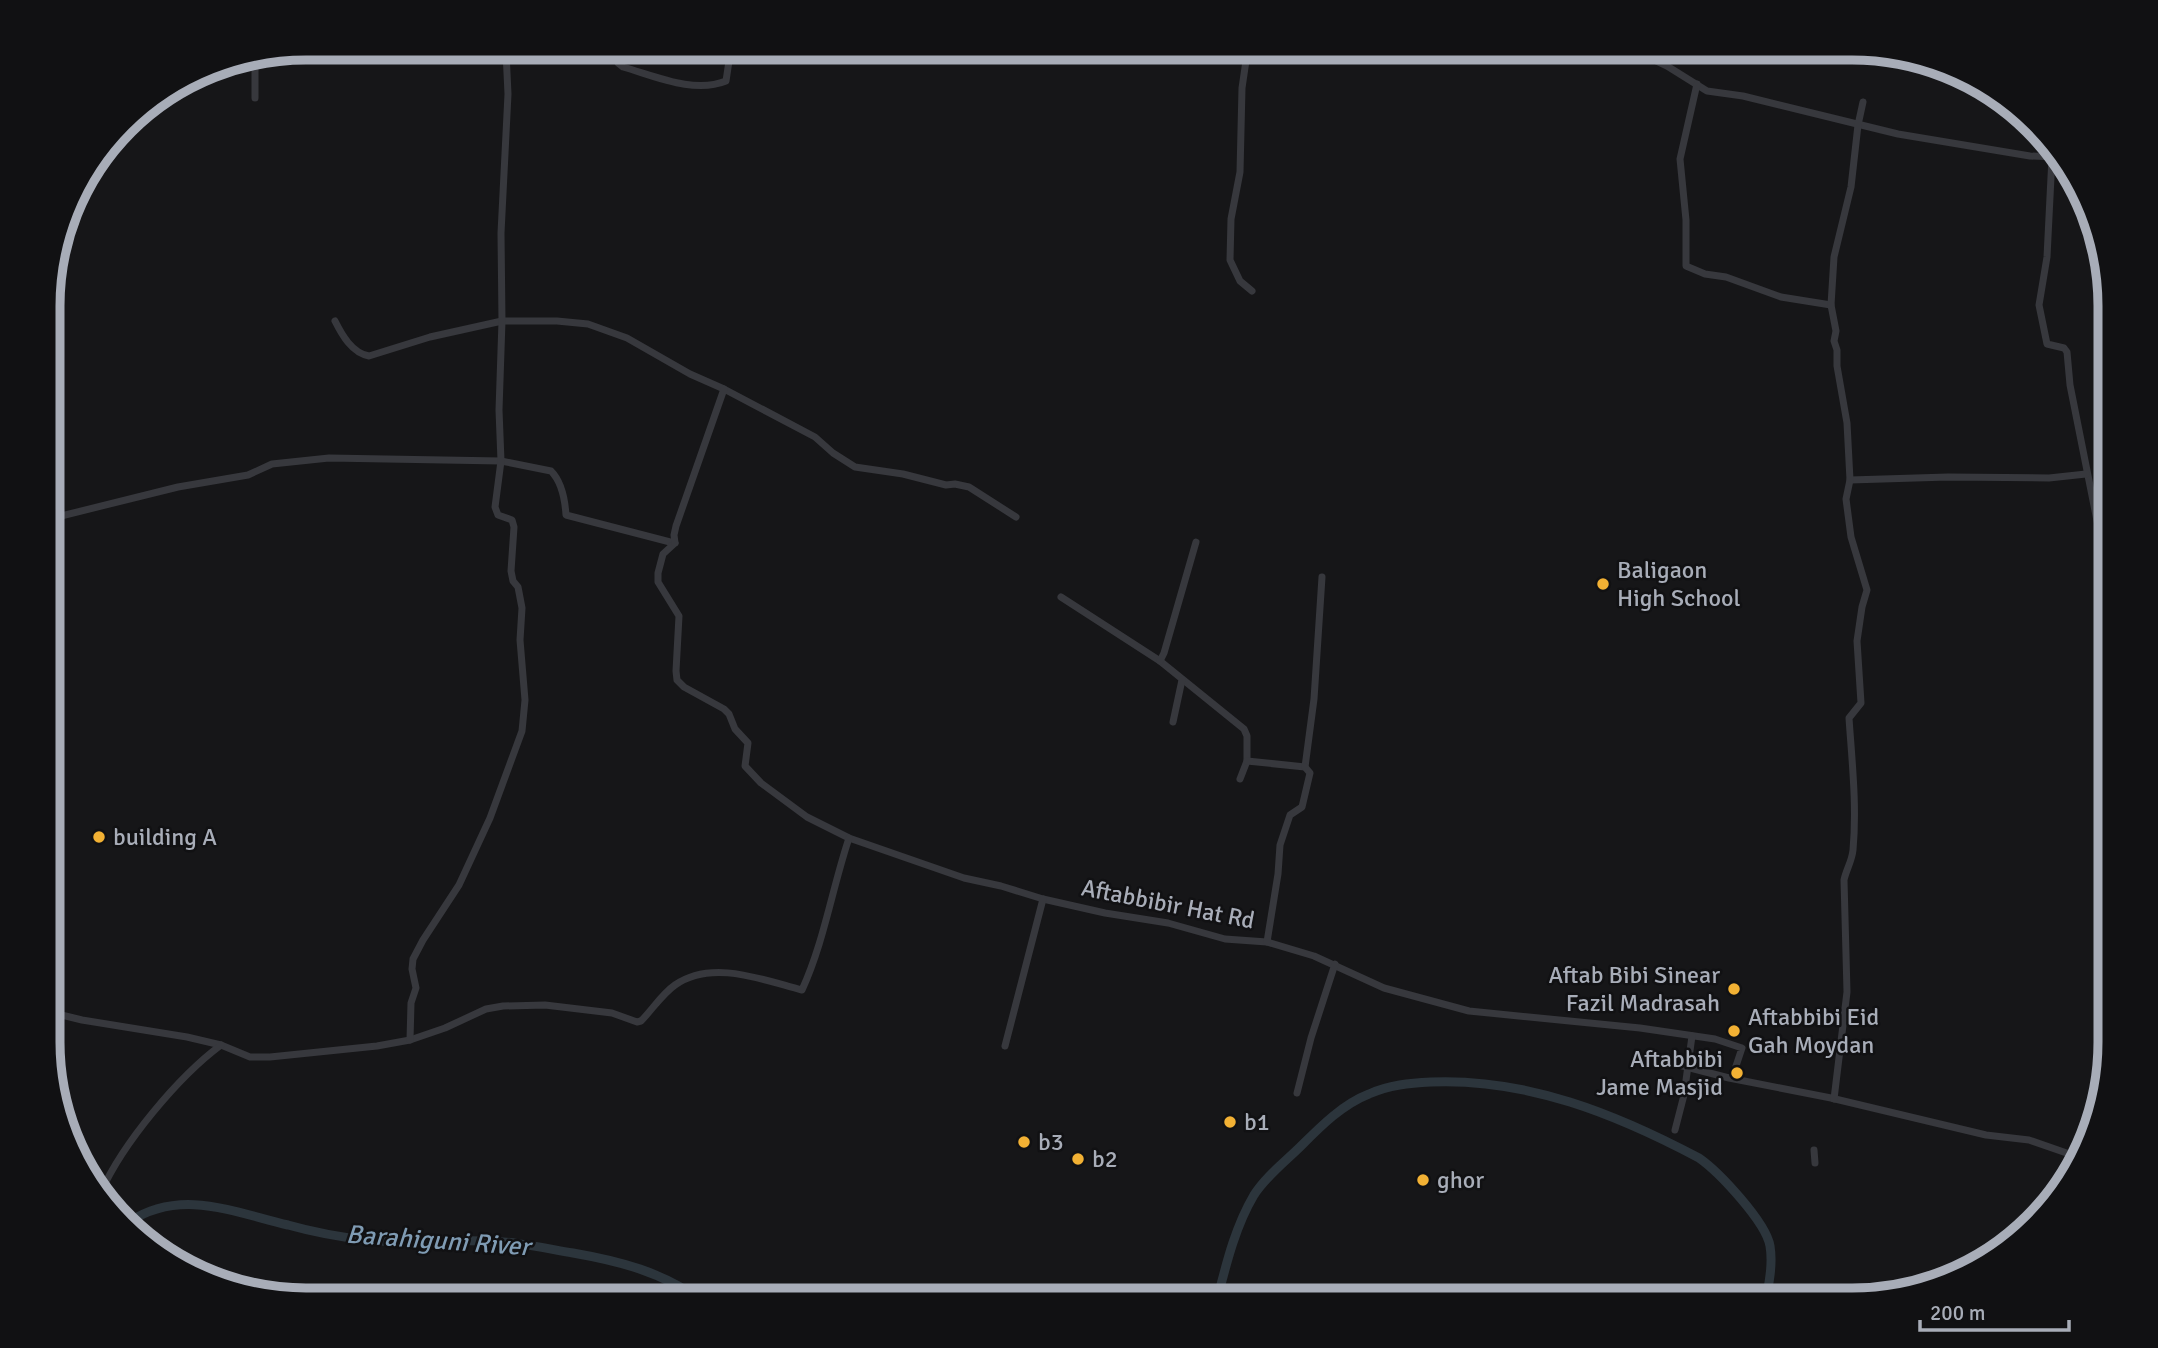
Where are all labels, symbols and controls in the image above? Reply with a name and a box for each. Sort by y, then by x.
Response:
place label: Baligaon High School [1617,555,1740,613]
marker: Baligaon High School [1595,576,1611,592]
place label: building A [113,822,217,852]
marker: building A [91,829,107,845]
street label: Aftabbibir Hat Rd [1079,873,1257,935]
place label: Aftab Bibi Sinear Fazil Madrasah [1549,960,1720,1018]
marker: Aftab Bibi Sinear Fazil Madrasah [1726,981,1742,997]
place label: Aftabbibi Eid Gah Moydan [1748,1002,1879,1060]
marker: Aftabbibi Eid Gah Moydan [1726,1023,1742,1039]
place label: Aftabbibi Jame Masjid [1596,1044,1723,1102]
marker: Aftabbibi Jame Masjid [1729,1065,1745,1081]
place label: b1 [1244,1107,1270,1137]
marker: b1 [1222,1114,1238,1130]
place label: b3 [1038,1127,1064,1157]
marker: b3 [1016,1134,1032,1150]
place label: b2 [1092,1144,1118,1174]
marker: b2 [1070,1151,1086,1167]
place label: ghor [1437,1165,1484,1195]
marker: ghor [1415,1172,1431,1188]
water label: Barahiguni River [345,1219,534,1264]
scale bar [1920,1288,2069,1332]
text: 200 m [1930,1300,1985,1326]

